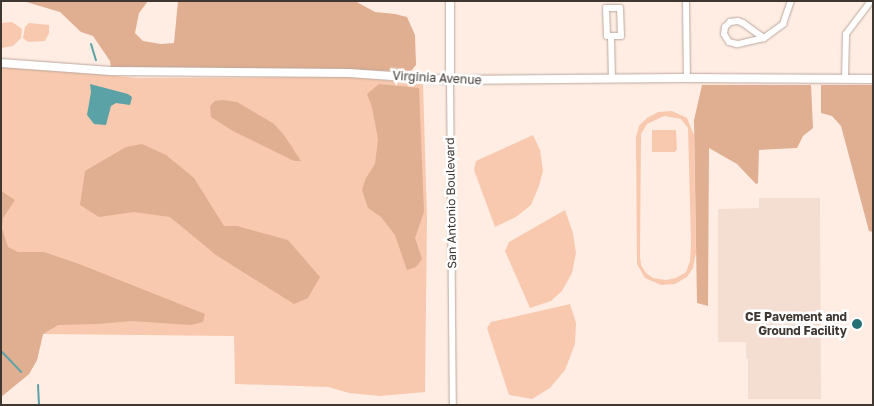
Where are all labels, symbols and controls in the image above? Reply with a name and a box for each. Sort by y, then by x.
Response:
street label: Virginia Avenue [392,68,482,88]
street label: San Antonio Boulevard [443,137,459,269]
place label: CE Pavement and Ground Facility [745,310,847,338]
marker: CE Pavement and Ground Facility [851,318,863,330]

